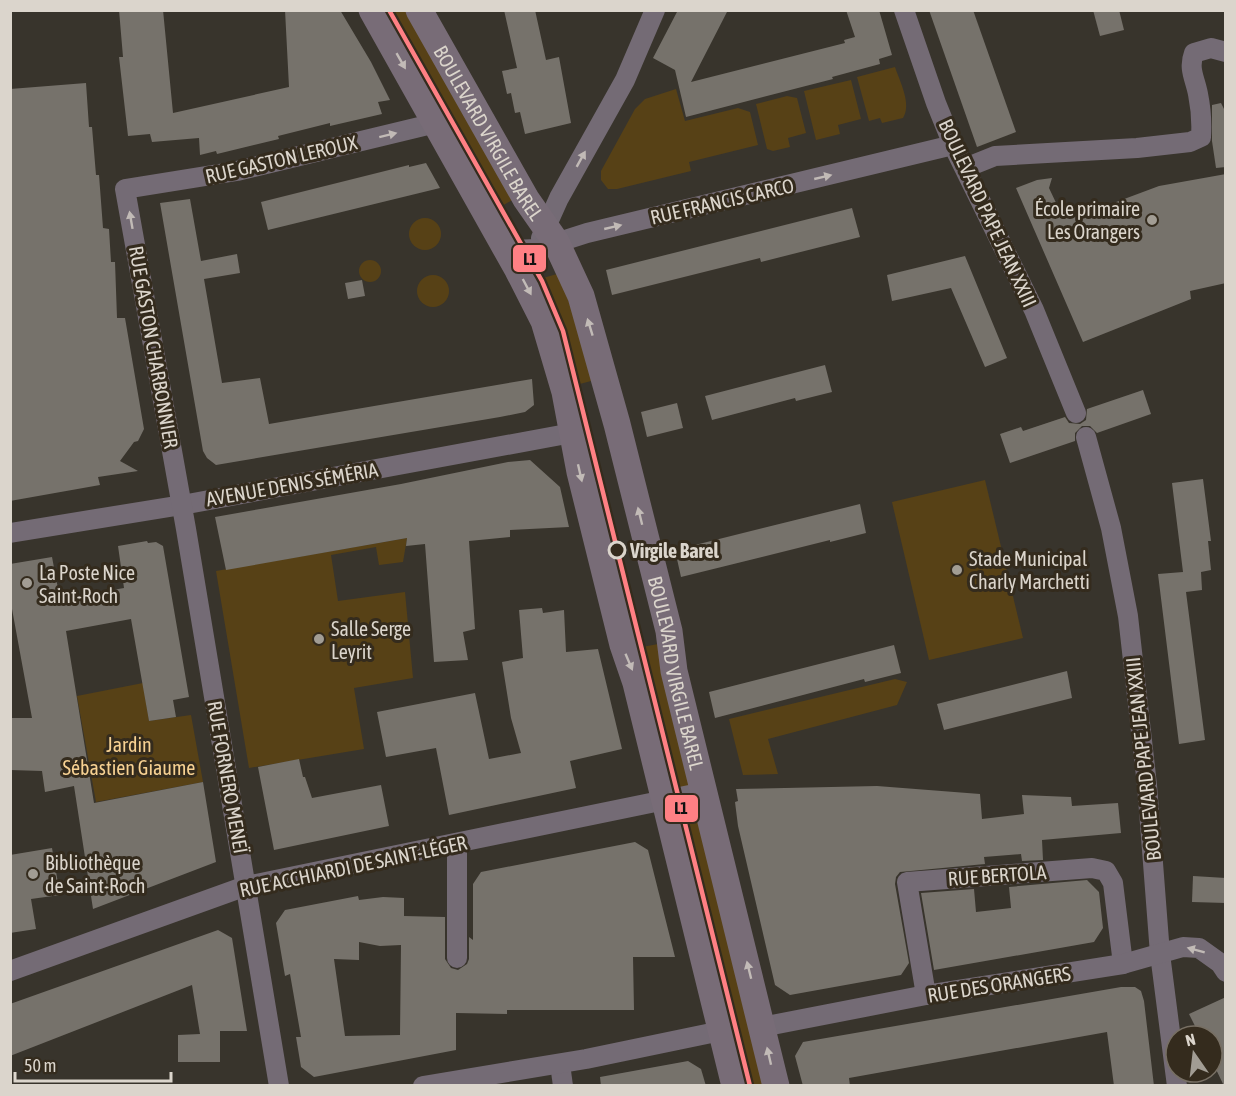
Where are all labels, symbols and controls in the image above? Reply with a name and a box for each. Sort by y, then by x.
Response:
street label: BOULEVARD VIRGILE BAREL [430,41,548,224]
one-way arrow [396,53,406,70]
street label: BOULEVARD PAPE JEAN XXIII [934,115,1042,311]
one-way arrow [379,129,397,139]
street label: RUE GASTON LEROUX [203,130,359,188]
one-way arrow [576,150,586,167]
one-way arrow [814,171,832,181]
street label: RUE FRANCIS CARCO [648,173,796,229]
place label: École primaire Les Orangers [1035,197,1140,243]
one-way arrow [126,210,135,229]
marker: École primaire Les Orangers [1145,213,1159,227]
one-way arrow [604,222,623,231]
street label: RUE GASTON CHARBONNIER [125,244,183,450]
line badge: L1 [512,244,547,273]
text: L1 [523,250,537,268]
one-way arrow [522,279,532,296]
one-way arrow [585,318,594,336]
street label: AVENUE DENIS SÉMÉRIA [204,458,380,510]
one-way arrow [576,464,586,482]
one-way arrow [635,506,645,525]
place label: Virgile Barel [629,539,720,562]
marker: Virgile Barel [608,541,626,559]
place label: Stade Municipal Charly Marchetti [969,547,1090,593]
place label: La Poste Nice Saint-Roch [39,561,135,607]
marker: Stade Municipal Charly Marchetti [950,563,964,577]
street label: BOULEVARD VIRGILE BAREL [644,574,709,772]
marker: La Poste Nice Saint-Roch [20,576,34,590]
place label: Salle Serge Leyrit [331,617,411,663]
marker: Salle Serge Leyrit [312,632,326,646]
one-way arrow [624,653,634,671]
street label: BOULEVARD PAPE JEAN XXIII [1121,656,1165,862]
street label: RUE FORNERO MENEÏ [203,699,253,855]
park label: Jardin Sébastien Giaume [63,733,195,779]
line badge: L1 [664,794,699,823]
text: L1 [674,799,688,817]
street label: RUE ACCHIARDI DE SAINT-LÉGER [237,831,469,901]
place label: Bibliothèque de Saint-Roch [45,851,146,897]
street label: RUE BERTOLA [947,860,1047,890]
marker: Bibliothèque de Saint-Roch [26,867,40,881]
one-way arrow [1187,945,1205,954]
one-way arrow [743,961,753,980]
street label: RUE DES ORANGERS [926,961,1072,1007]
north arrow [1164,1024,1224,1084]
text: N [1184,1030,1197,1049]
scale bar [15,1045,171,1083]
one-way arrow [764,1047,774,1066]
text: 50 m [24,1055,56,1076]

